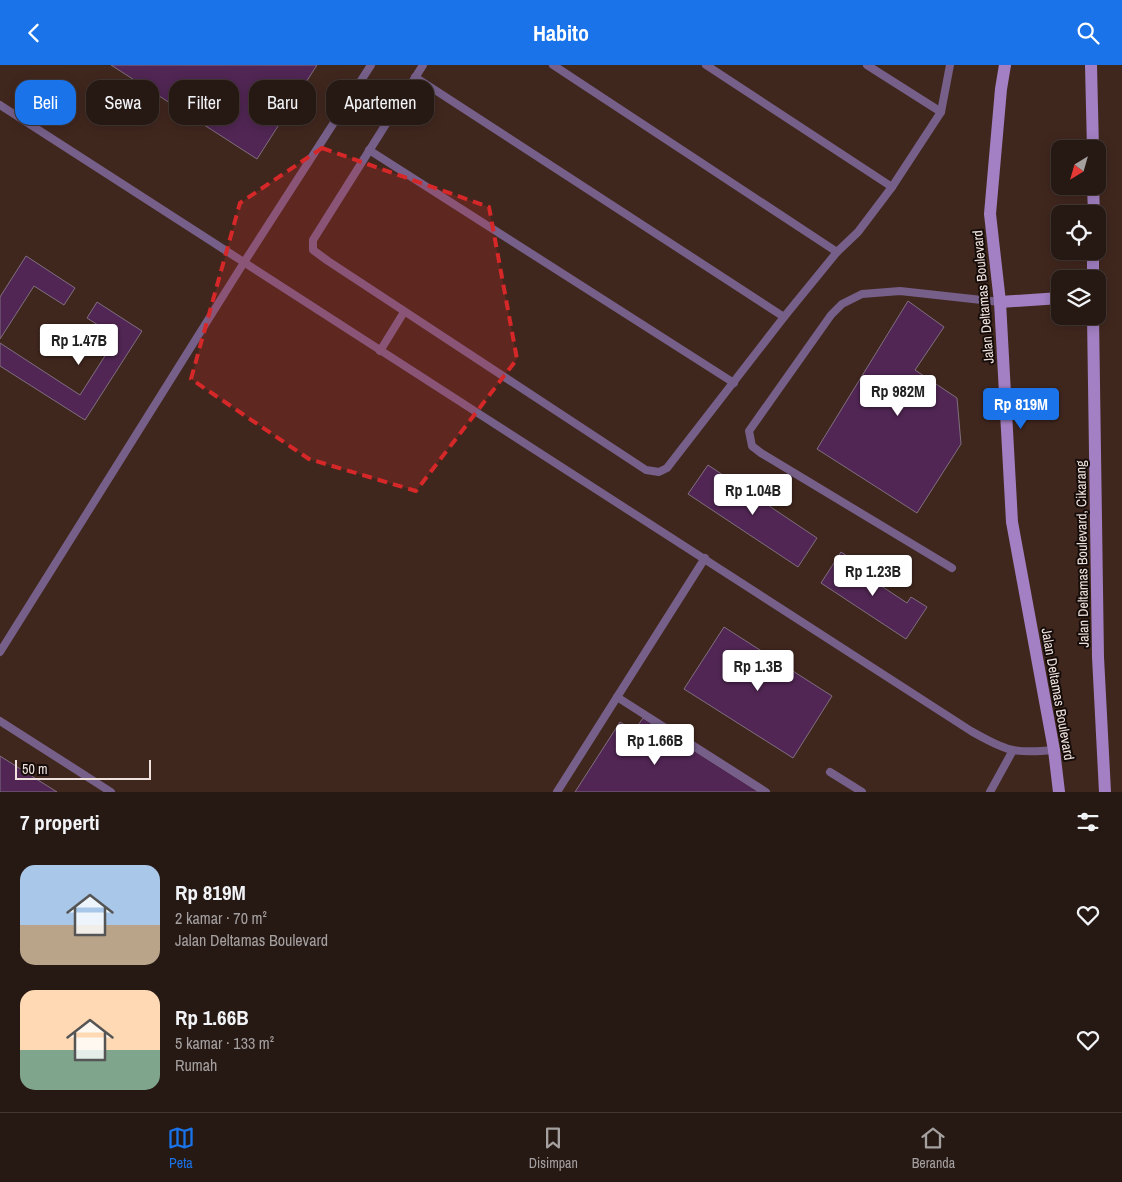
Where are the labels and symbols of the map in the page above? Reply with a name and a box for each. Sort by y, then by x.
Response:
north arrow [1051,140,1106,195]
street label: Jalan Deltamas Boulevard [968,229,998,365]
pin: Rp 1.47B [27,323,131,366]
pin: Rp 982M [852,375,944,417]
pin: Rp 819M [975,387,1067,430]
street label: Jalan Deltamas Boulevard, Cikarang [1071,460,1093,648]
pin: Rp 1.04B [701,473,805,516]
pin: Rp 1.23B [821,555,925,597]
street label: Jalan Deltamas Boulevard [1038,626,1078,762]
pin: Rp 1.3B [712,649,804,692]
pin: Rp 1.66B [603,723,707,766]
scale bar [15,757,151,780]

